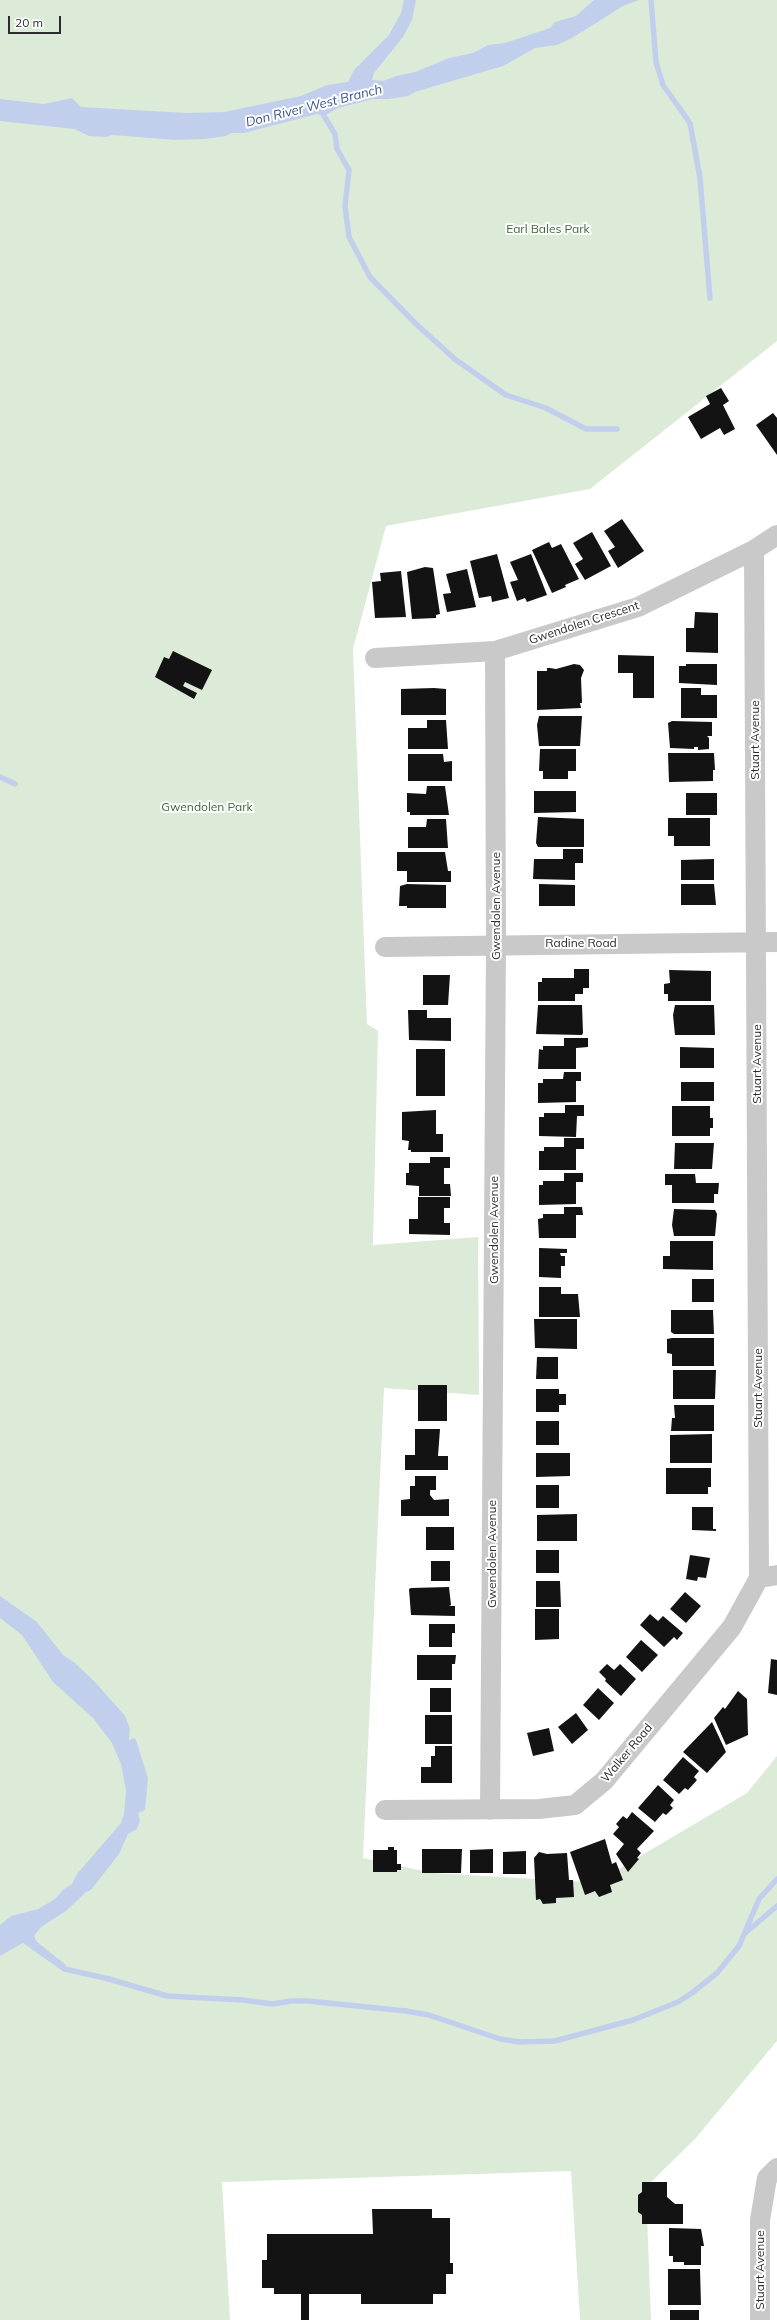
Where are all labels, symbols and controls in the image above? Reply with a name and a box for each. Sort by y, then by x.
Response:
scale bar [10,8,63,34]
text: 20 m [15,15,43,30]
water label: Don River West Branch [244,81,384,131]
park label: Earl Bales Park [506,222,590,236]
street label: Gwendolen Crescent [527,598,641,648]
street label: Stuart Avenue [748,700,762,780]
park label: Gwendolen Park [161,800,253,814]
street label: Gwendolen Avenue [489,852,503,960]
street label: Radine Road [545,936,617,950]
street label: Stuart Avenue [750,1024,764,1104]
street label: Gwendolen Avenue [487,1176,501,1284]
street label: Stuart Avenue [751,1348,765,1428]
street label: Gwendolen Avenue [485,1500,499,1608]
street label: Walker Road [598,1721,656,1785]
street label: Stuart Avenue [753,2230,767,2310]

